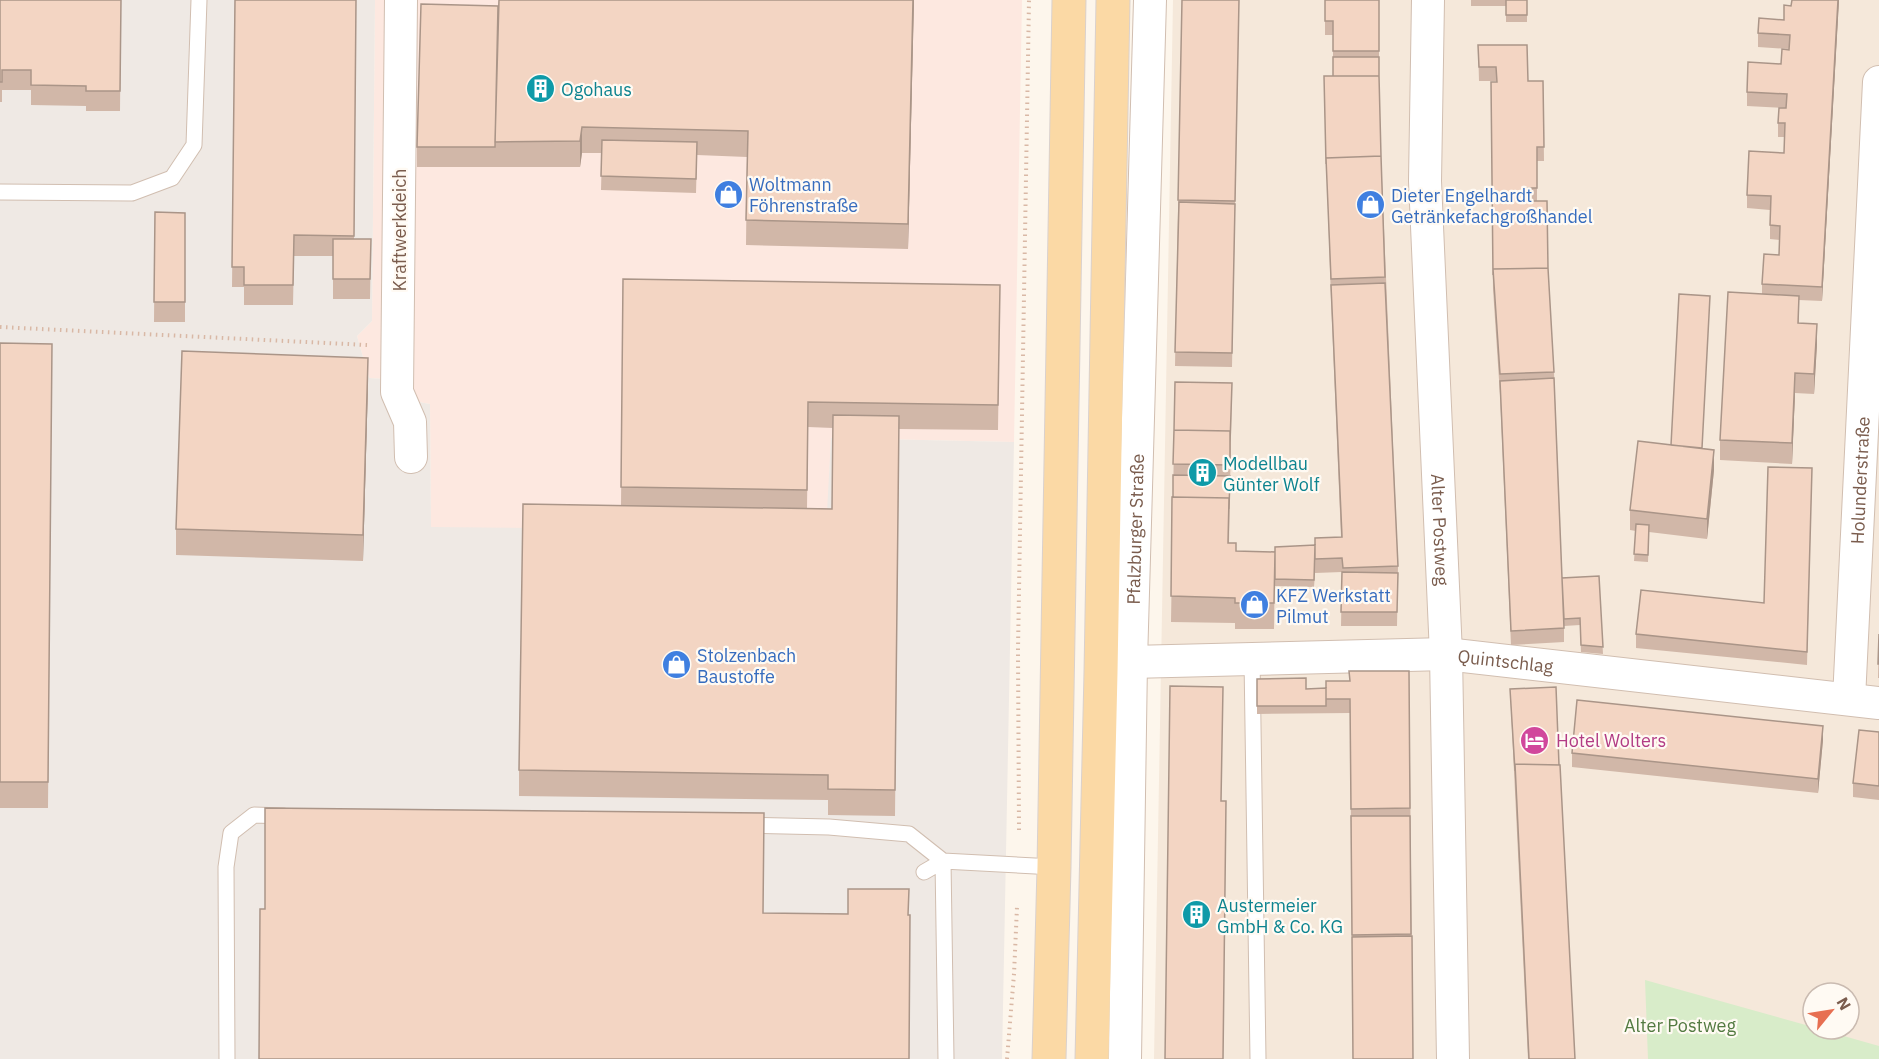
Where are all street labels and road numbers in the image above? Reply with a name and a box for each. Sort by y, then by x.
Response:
street label: Kraftwerkdeich [388,168,411,292]
street label: Holunderstraße [1845,416,1874,545]
street label: Pfalzburger Straße [1121,453,1148,605]
street label: Alter Postweg [1427,473,1454,587]
street label: Quintschlag [1456,644,1555,678]

